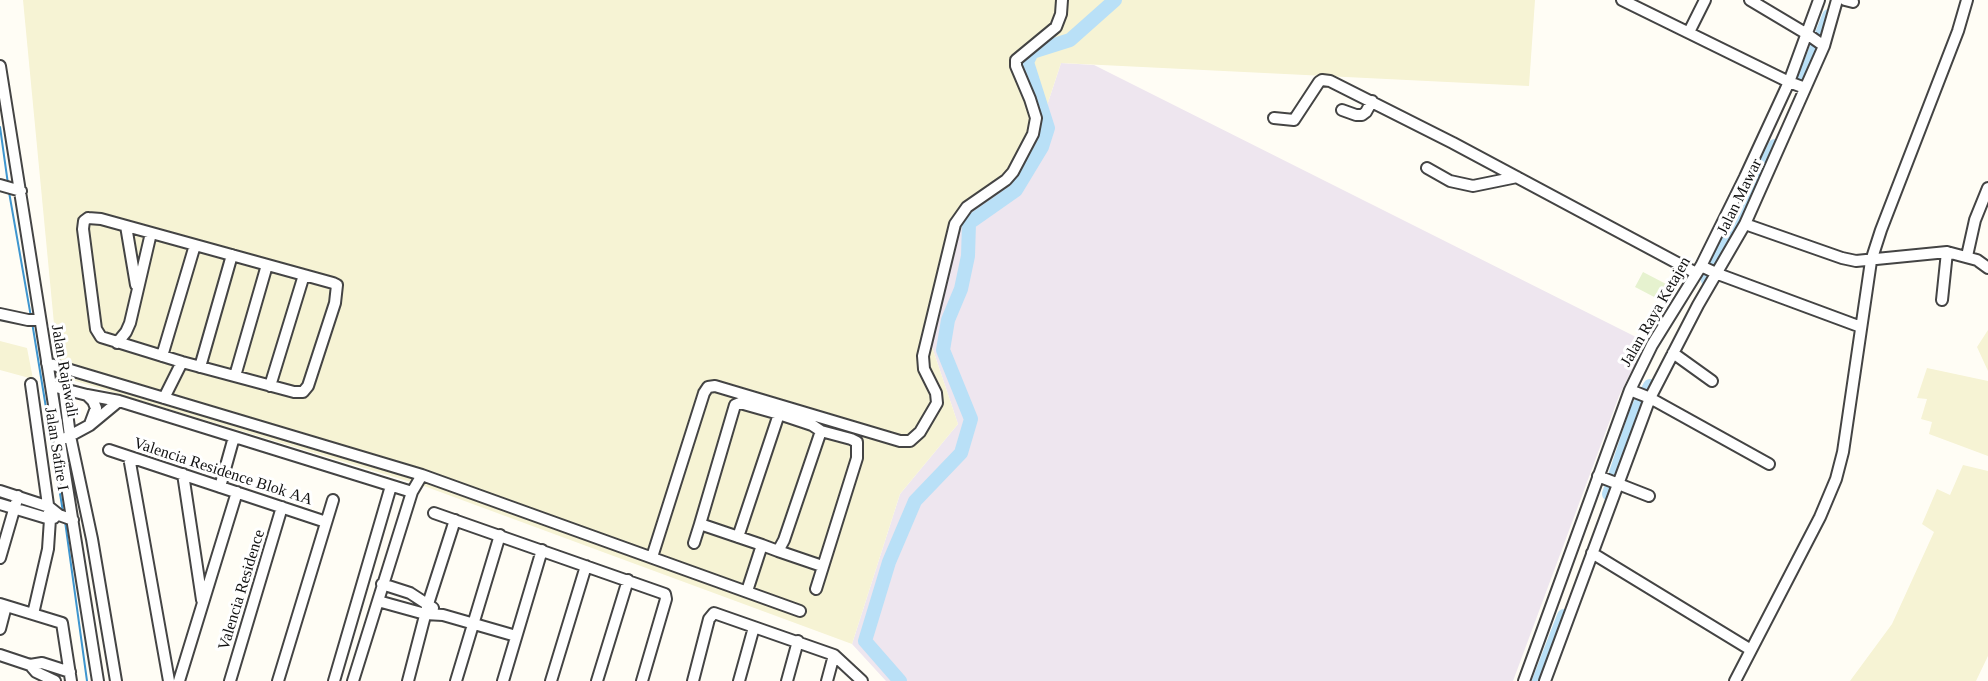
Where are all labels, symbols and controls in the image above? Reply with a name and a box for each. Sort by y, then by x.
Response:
street label: Jalan Mawar [1713,156,1767,238]
street label: Jalan Raya Ketajen [1617,254,1695,370]
street label: Jalan Rajawali [46,323,82,419]
street label: Jalan Safire I [40,406,72,492]
street label: Valencia Residence Blok AA [131,434,315,510]
street label: Valencia Residence [215,528,269,652]

